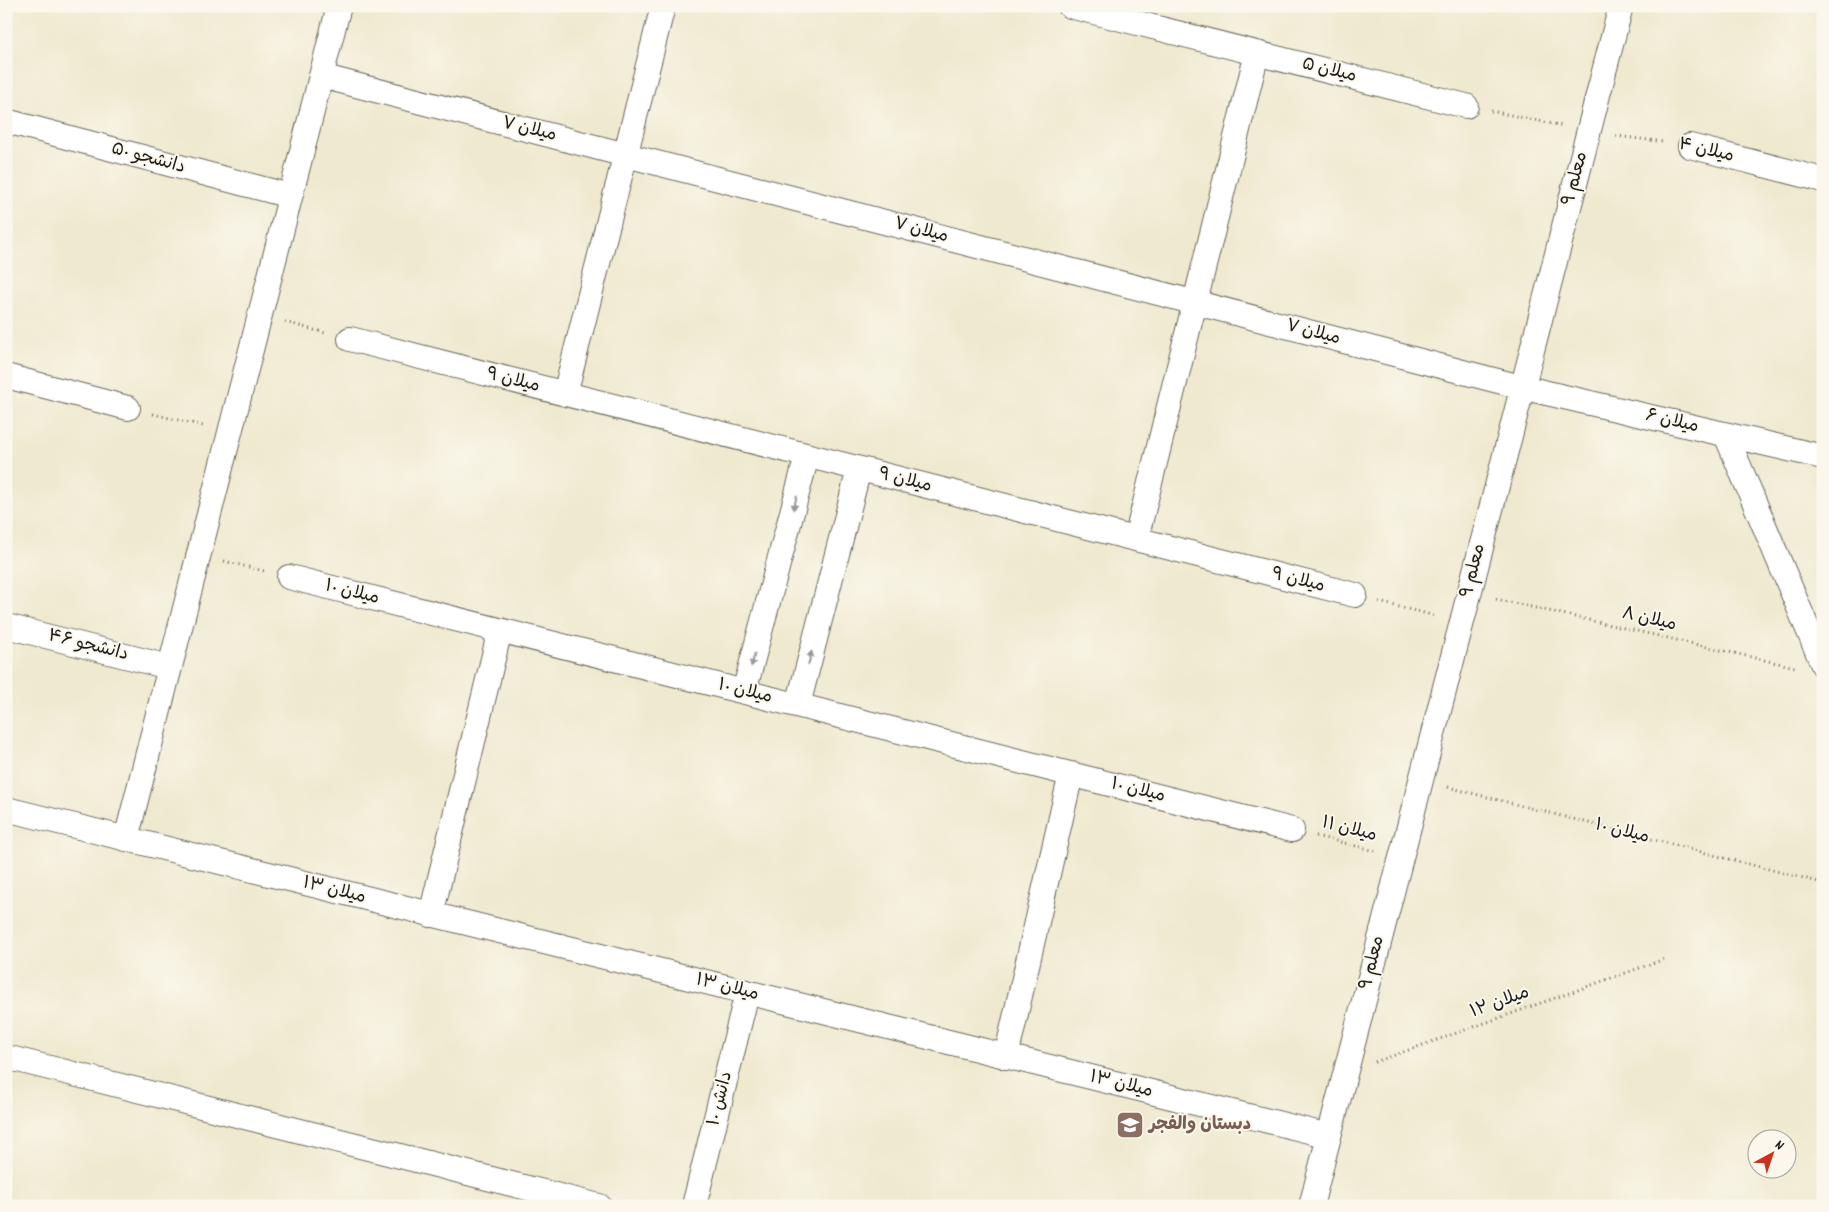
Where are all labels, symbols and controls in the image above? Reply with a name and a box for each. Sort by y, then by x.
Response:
street label: میلان ۵ [1299,52,1359,90]
street label: میلان ۷ [499,111,559,149]
street label: میلان ۴ [1676,132,1736,170]
street label: دانشجو ۵۰ [108,137,188,181]
street label: معلم ۹ [1557,149,1595,209]
street label: میلان ۷ [891,212,951,250]
street label: میلان ۷ [1283,314,1343,352]
street label: میلان ۹ [484,362,542,400]
street label: میلان ۶ [1643,404,1701,440]
street label: میلان ۹ [876,462,934,500]
one-way arrow [790,495,798,510]
street label: معلم ۹ [1455,541,1493,601]
street label: میلان ۹ [1269,562,1327,600]
street label: میلان ۱۰ [322,574,382,612]
street label: میلان ۸ [1619,602,1679,638]
street label: دانشجو ۴۶ [45,624,131,668]
one-way arrow [806,651,814,666]
one-way arrow [748,652,756,667]
street label: میلان ۱۰ [715,673,775,711]
street label: میلان ۱۰ [1108,772,1168,810]
street label: میلان ۱۱ [1319,811,1379,849]
street label: میلان ۱۰ [1592,813,1652,851]
street label: میلان ۱۳ [300,871,368,911]
street label: معلم ۹ [1354,933,1392,993]
street label: میلان ۱۳ [693,968,761,1008]
street label: میلان ۱۲ [1467,981,1533,1025]
street label: میلان ۱۳ [1087,1065,1155,1105]
street label: دانش ۱۰ [702,1069,740,1129]
school or university icon: دبستان والفجر [1115,1110,1145,1140]
place label: دبستان والفجر [1147,1113,1251,1138]
north arrow [1746,1130,1796,1180]
text: N [1770,1136,1788,1156]

